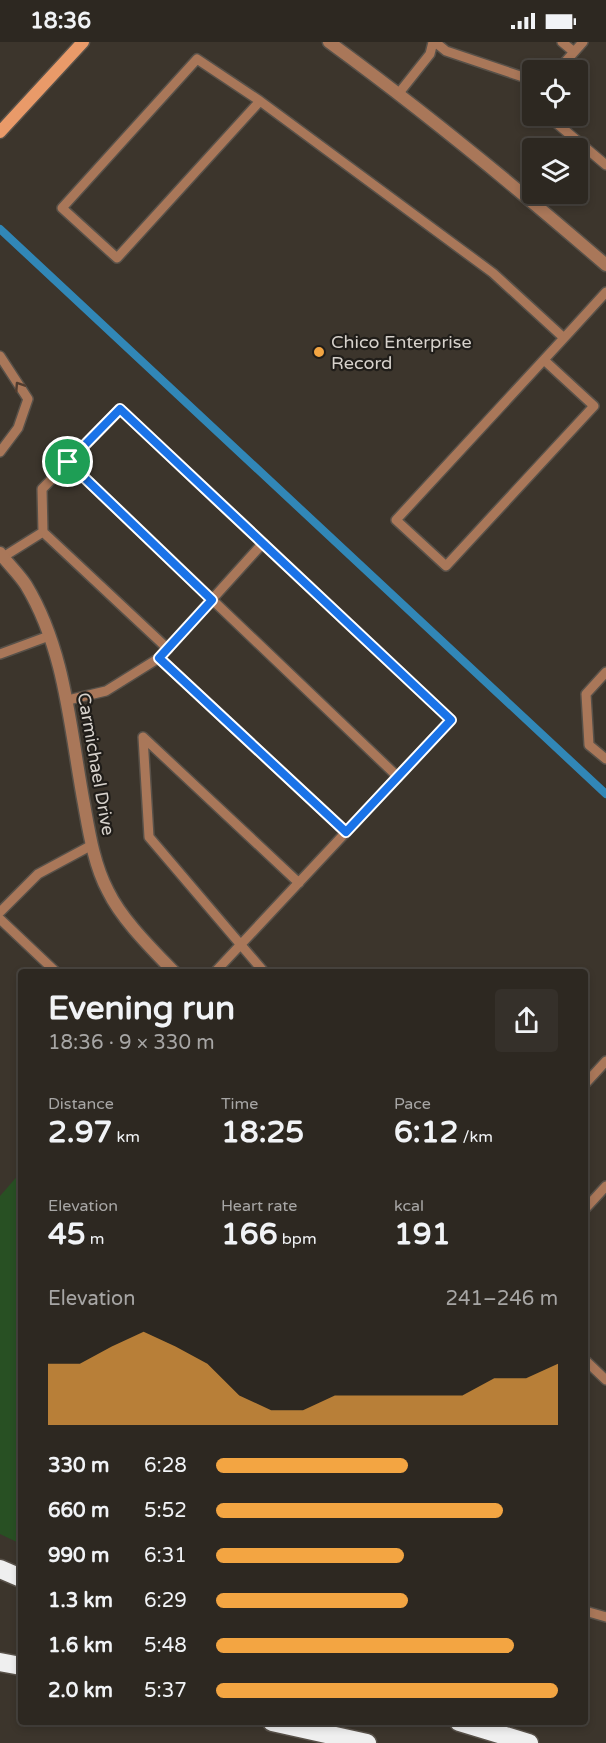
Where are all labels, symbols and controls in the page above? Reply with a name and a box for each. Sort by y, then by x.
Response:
text: 18:36 [30,8,91,34]
map controls [522,60,588,204]
button: locate [522,60,588,126]
button: layers [522,138,588,204]
place label: Chico Enterprise Record [331,331,472,374]
marker: Chico Enterprise Record [312,345,326,359]
one-way arrow [15,381,26,392]
pin [42,436,93,487]
icon: arrive [51,445,84,478]
street label: Carmichael Drive [73,691,119,837]
text: Evening run [48,989,235,1028]
button: share [495,989,558,1052]
text: 18:36 · 9 × 330 m [48,1031,215,1055]
text: Distance [48,1094,114,1114]
text: Time [221,1094,258,1114]
text: Pace [394,1094,431,1114]
text: 2.97 [48,1114,112,1151]
text: 18:25 [221,1114,304,1151]
text: 6:12 [394,1114,458,1151]
text: km [112,1127,140,1147]
text: /km [458,1127,493,1147]
text: Elevation [48,1196,118,1216]
text: Heart rate [221,1196,297,1216]
text: kcal [394,1196,424,1216]
text: 45 [48,1216,86,1253]
text: 166 [221,1216,278,1253]
text: 191 [394,1216,451,1253]
text: m [86,1229,105,1249]
text: bpm [278,1229,317,1249]
text: Elevation [48,1287,135,1311]
text: 241–246 m [445,1287,558,1311]
text: 330 m [48,1454,109,1478]
text: 6:28 [144,1454,187,1478]
text: 660 m [48,1499,109,1523]
text: 5:52 [144,1499,187,1523]
text: 990 m [48,1544,109,1568]
text: 6:31 [144,1544,187,1568]
text: 1.3 km [48,1589,113,1613]
text: 6:29 [144,1589,187,1613]
text: 1.6 km [48,1634,113,1658]
text: 5:48 [144,1634,187,1658]
text: 2.0 km [48,1679,113,1703]
text: 5:37 [144,1679,187,1703]

